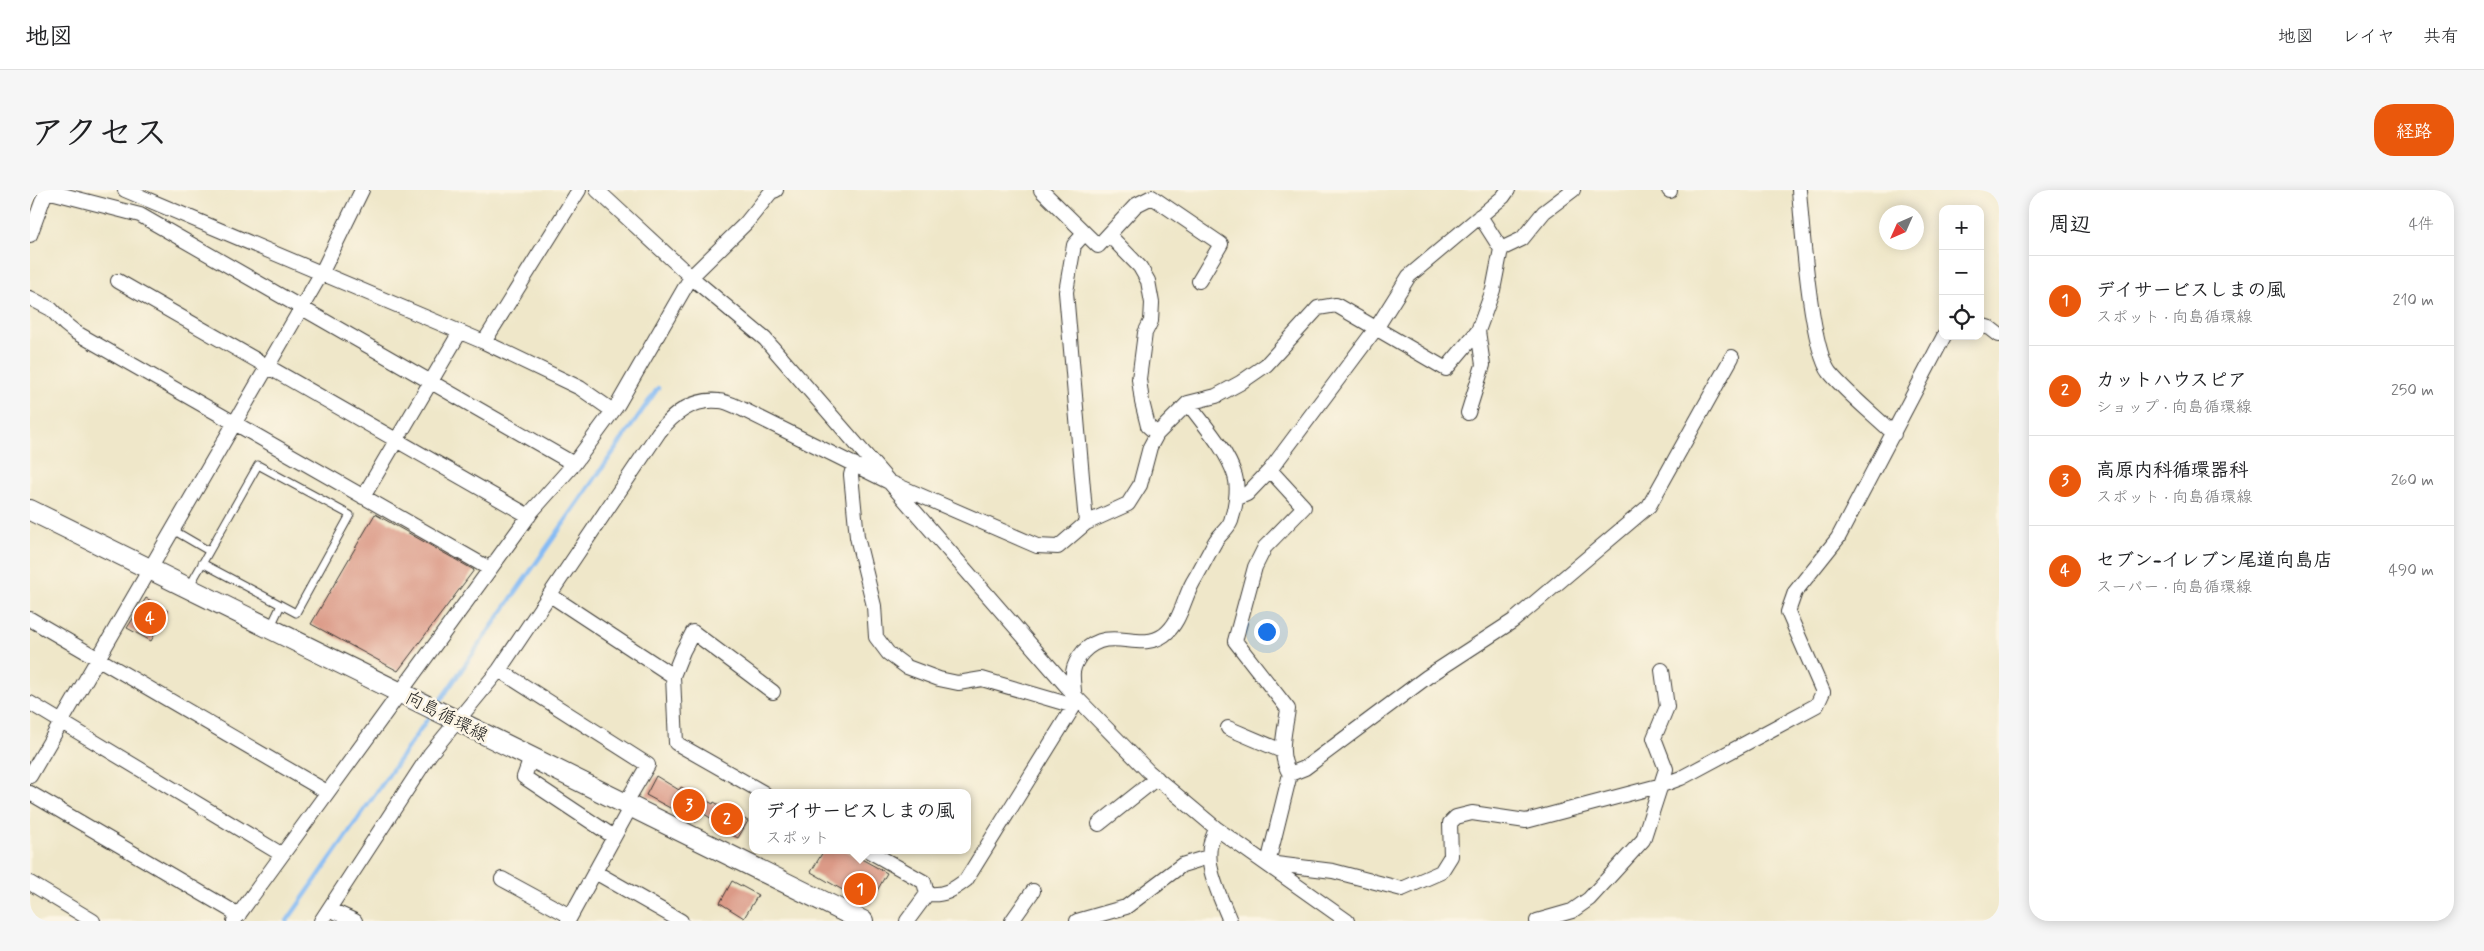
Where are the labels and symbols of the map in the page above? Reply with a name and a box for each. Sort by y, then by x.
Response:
north arrow [1879,205,1924,250]
pin: 4 [134,599,166,637]
your location [1254,619,1280,645]
street label: 向島循環線 [401,686,492,748]
pin: 3 [673,786,705,824]
pin: 2 [711,800,743,838]
pin: 1 [844,870,876,908]

